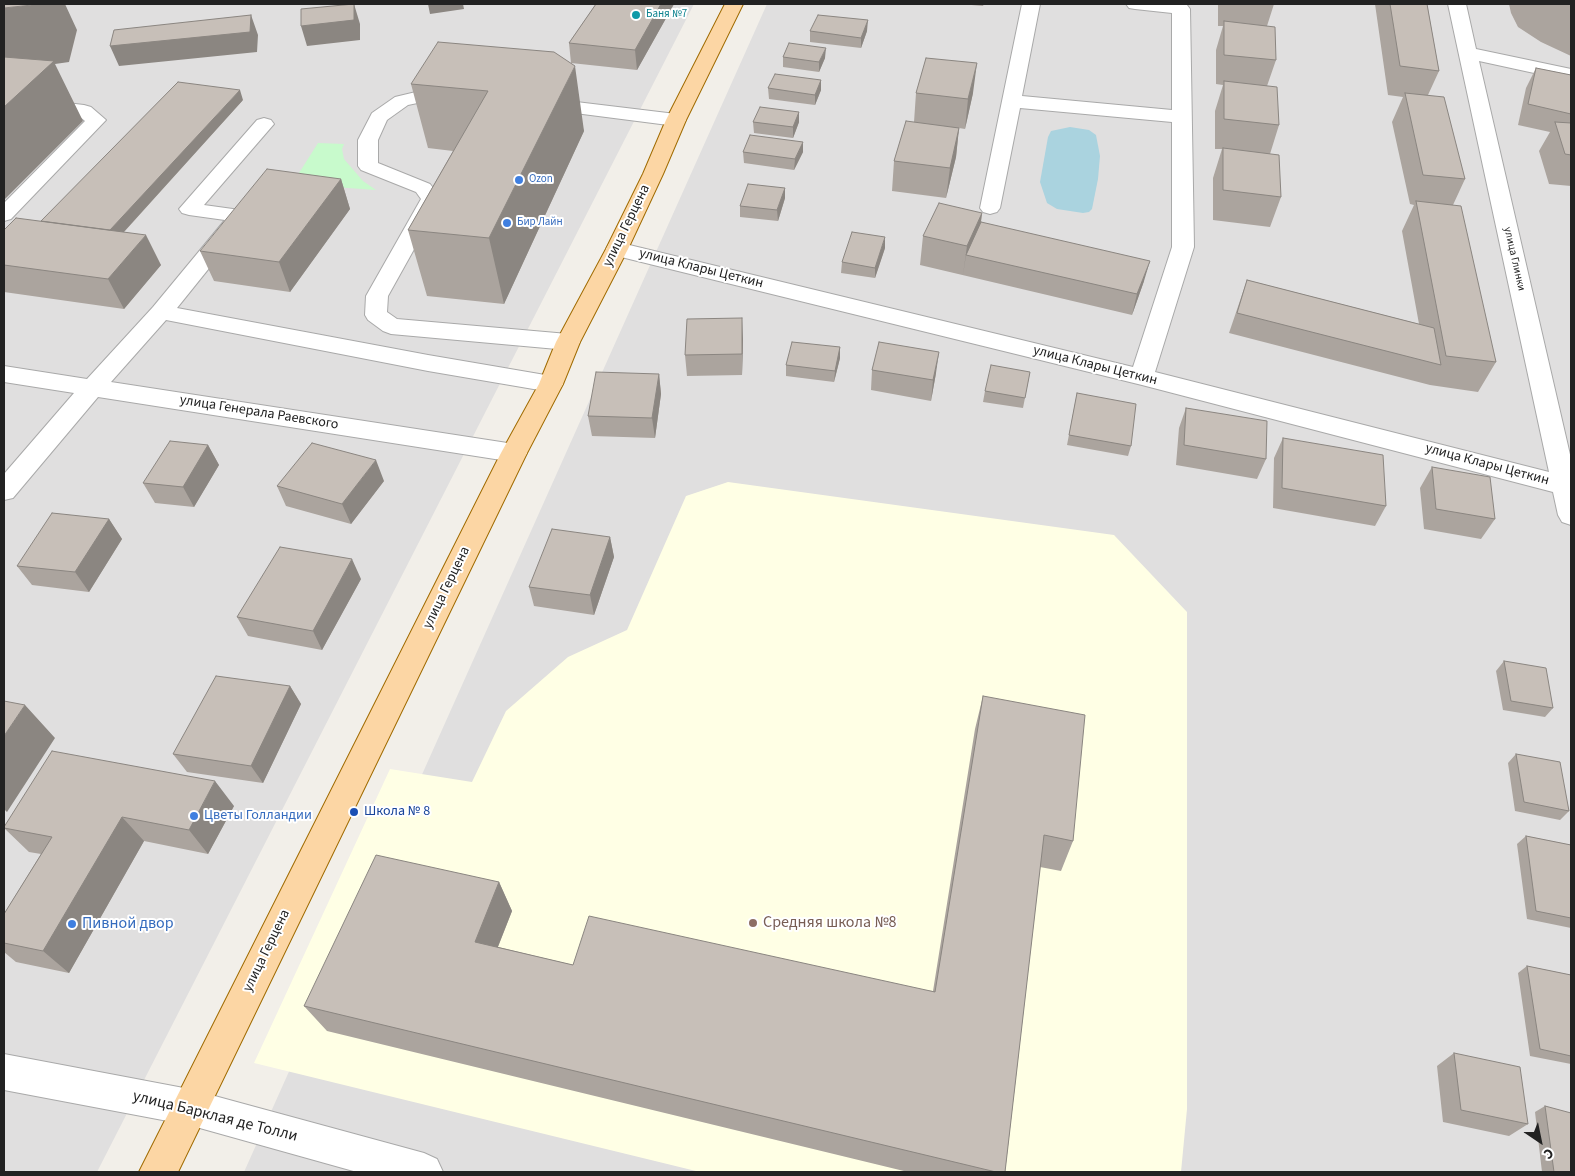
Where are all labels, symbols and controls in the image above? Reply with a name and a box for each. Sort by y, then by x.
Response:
place label: Баня №7 [646,8,687,22]
marker: Баня №7 [630,9,642,21]
place label: Ozon [529,173,553,187]
marker: Ozon [513,174,525,186]
street label: улица Герцена [600,182,654,270]
place label: Бир Лайн [517,216,563,230]
marker: Бир Лайн [501,217,513,229]
street label: улица Глинки [1500,226,1528,292]
street label: улица Клары Цеткин [637,245,765,293]
street label: улица Клары Цеткин [1031,342,1159,390]
street label: улица Генерала Раевского [178,392,340,434]
street label: улица Клары Цеткин [1423,440,1551,490]
street label: улица Герцена [420,544,474,632]
place label: Школа № 8 [364,804,430,820]
marker: Школа № 8 [348,806,360,818]
place label: Цветы Голландии [204,808,312,824]
marker: Цветы Голландии [188,810,200,822]
street label: улица Герцена [240,907,294,995]
place label: Средняя школа №8 [763,913,896,933]
place label: Пивной двор [82,914,174,934]
marker: Средняя школа №8 [747,917,759,929]
marker: Пивной двор [66,918,78,930]
street label: улица Барклая де Толли [131,1087,299,1147]
north arrow [1515,1116,1565,1166]
text: С [1539,1143,1557,1164]

